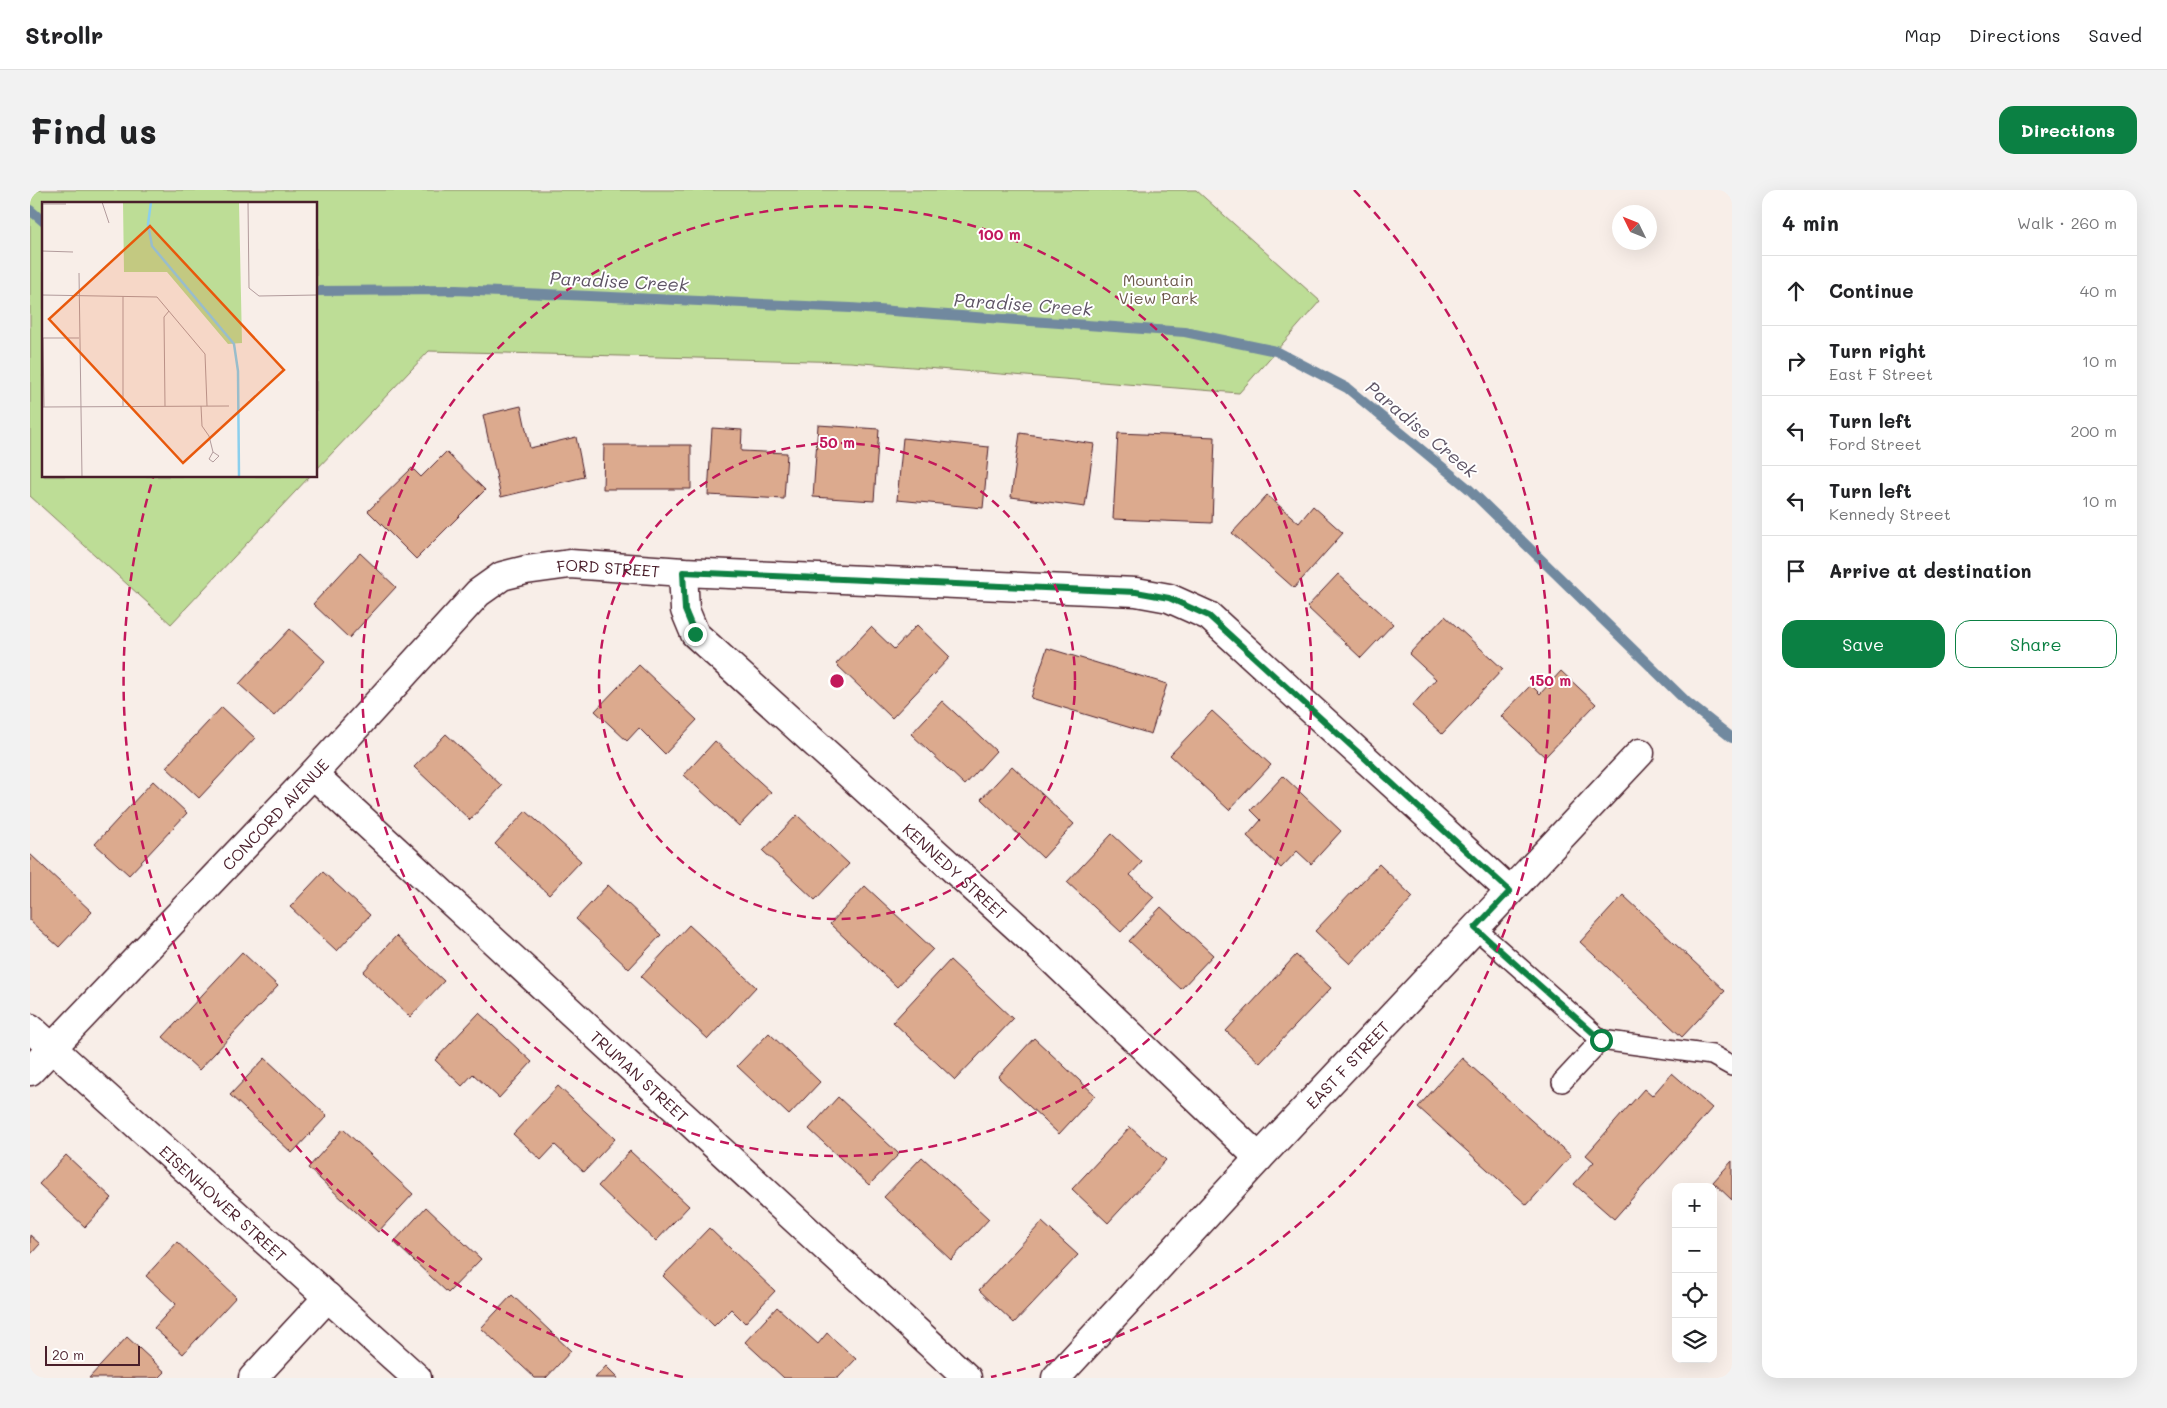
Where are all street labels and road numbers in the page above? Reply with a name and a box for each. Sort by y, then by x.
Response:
street label: FORD STREET [555,553,661,581]
street label: CONCORD AVENUE [217,754,333,874]
street label: KENNEDY STREET [899,818,1012,924]
street label: EAST F STREET [1301,1016,1394,1113]
street label: TRUMAN STREET [586,1025,693,1126]
street label: EISENHOWER STREET [156,1140,292,1266]

